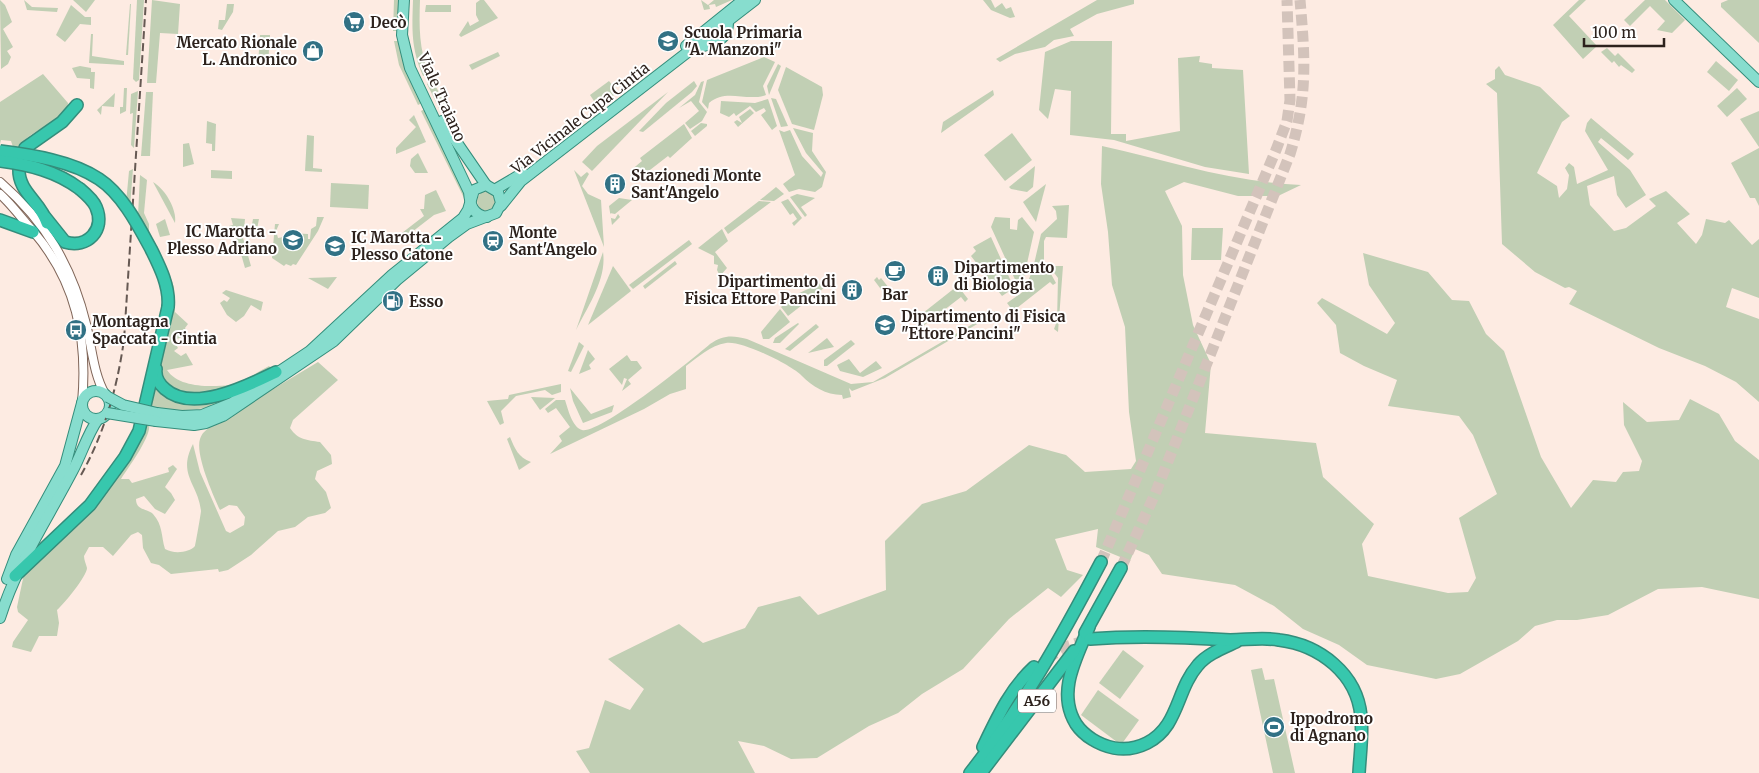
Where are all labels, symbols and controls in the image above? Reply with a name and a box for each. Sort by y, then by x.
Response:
supermarket icon: Decò [342,10,366,34]
place label: Decò [370,13,407,32]
scale bar [1584,15,1664,47]
place label: Scuola Primaria "A. Manzoni" [684,23,803,59]
text: 100 m [1592,23,1636,42]
school or university icon: Scuola Primaria "A. Manzoni" [656,29,680,53]
place label: Mercato Rionale L. Andronico [177,33,297,69]
shop icon: Mercato Rionale L. Andronico [301,39,325,63]
street label: Viale Traiano [413,49,470,145]
street label: Via Vicinale Cupa Cintia [506,58,653,179]
place label: Stazionedi Monte Sant'Angelo [631,166,761,202]
building icon: Stazionedi Monte Sant'Angelo [603,172,627,196]
place label: IC Marotta - Plesso Adriano [167,222,277,258]
place label: Monte Sant'Angelo [509,223,597,259]
school or university icon: IC Marotta - Plesso Adriano [281,228,305,252]
place label: IC Marotta - Plesso Catone [351,228,453,264]
station icon: Monte Sant'Angelo [481,229,505,253]
school or university icon: IC Marotta - Plesso Catone [323,234,347,258]
place label: Dipartimento di Biologia [954,258,1054,294]
cafe icon: Bar [883,259,907,283]
building icon: Dipartimento di Biologia [926,264,950,288]
place label: Dipartimento di Fisica Ettore Pancini [684,272,836,308]
building icon: Dipartimento di Fisica Ettore Pancini [840,278,864,302]
place label: Bar [882,285,908,304]
fuel station icon: Esso [381,289,405,313]
place label: Esso [409,292,443,311]
place label: Dipartimento di Fisica "Ettore Pancini" [901,307,1066,343]
place label: Montagna Spaccata - Cintia [92,312,218,348]
school or university icon: Dipartimento di Fisica "Ettore Pancini" [873,313,897,337]
bus stop icon: Montagna Spaccata - Cintia [64,318,88,342]
road number: A56 [1018,689,1056,712]
place label: Ippodromo di Agnano [1290,709,1373,745]
sports icon: Ippodromo di Agnano [1262,715,1286,739]

